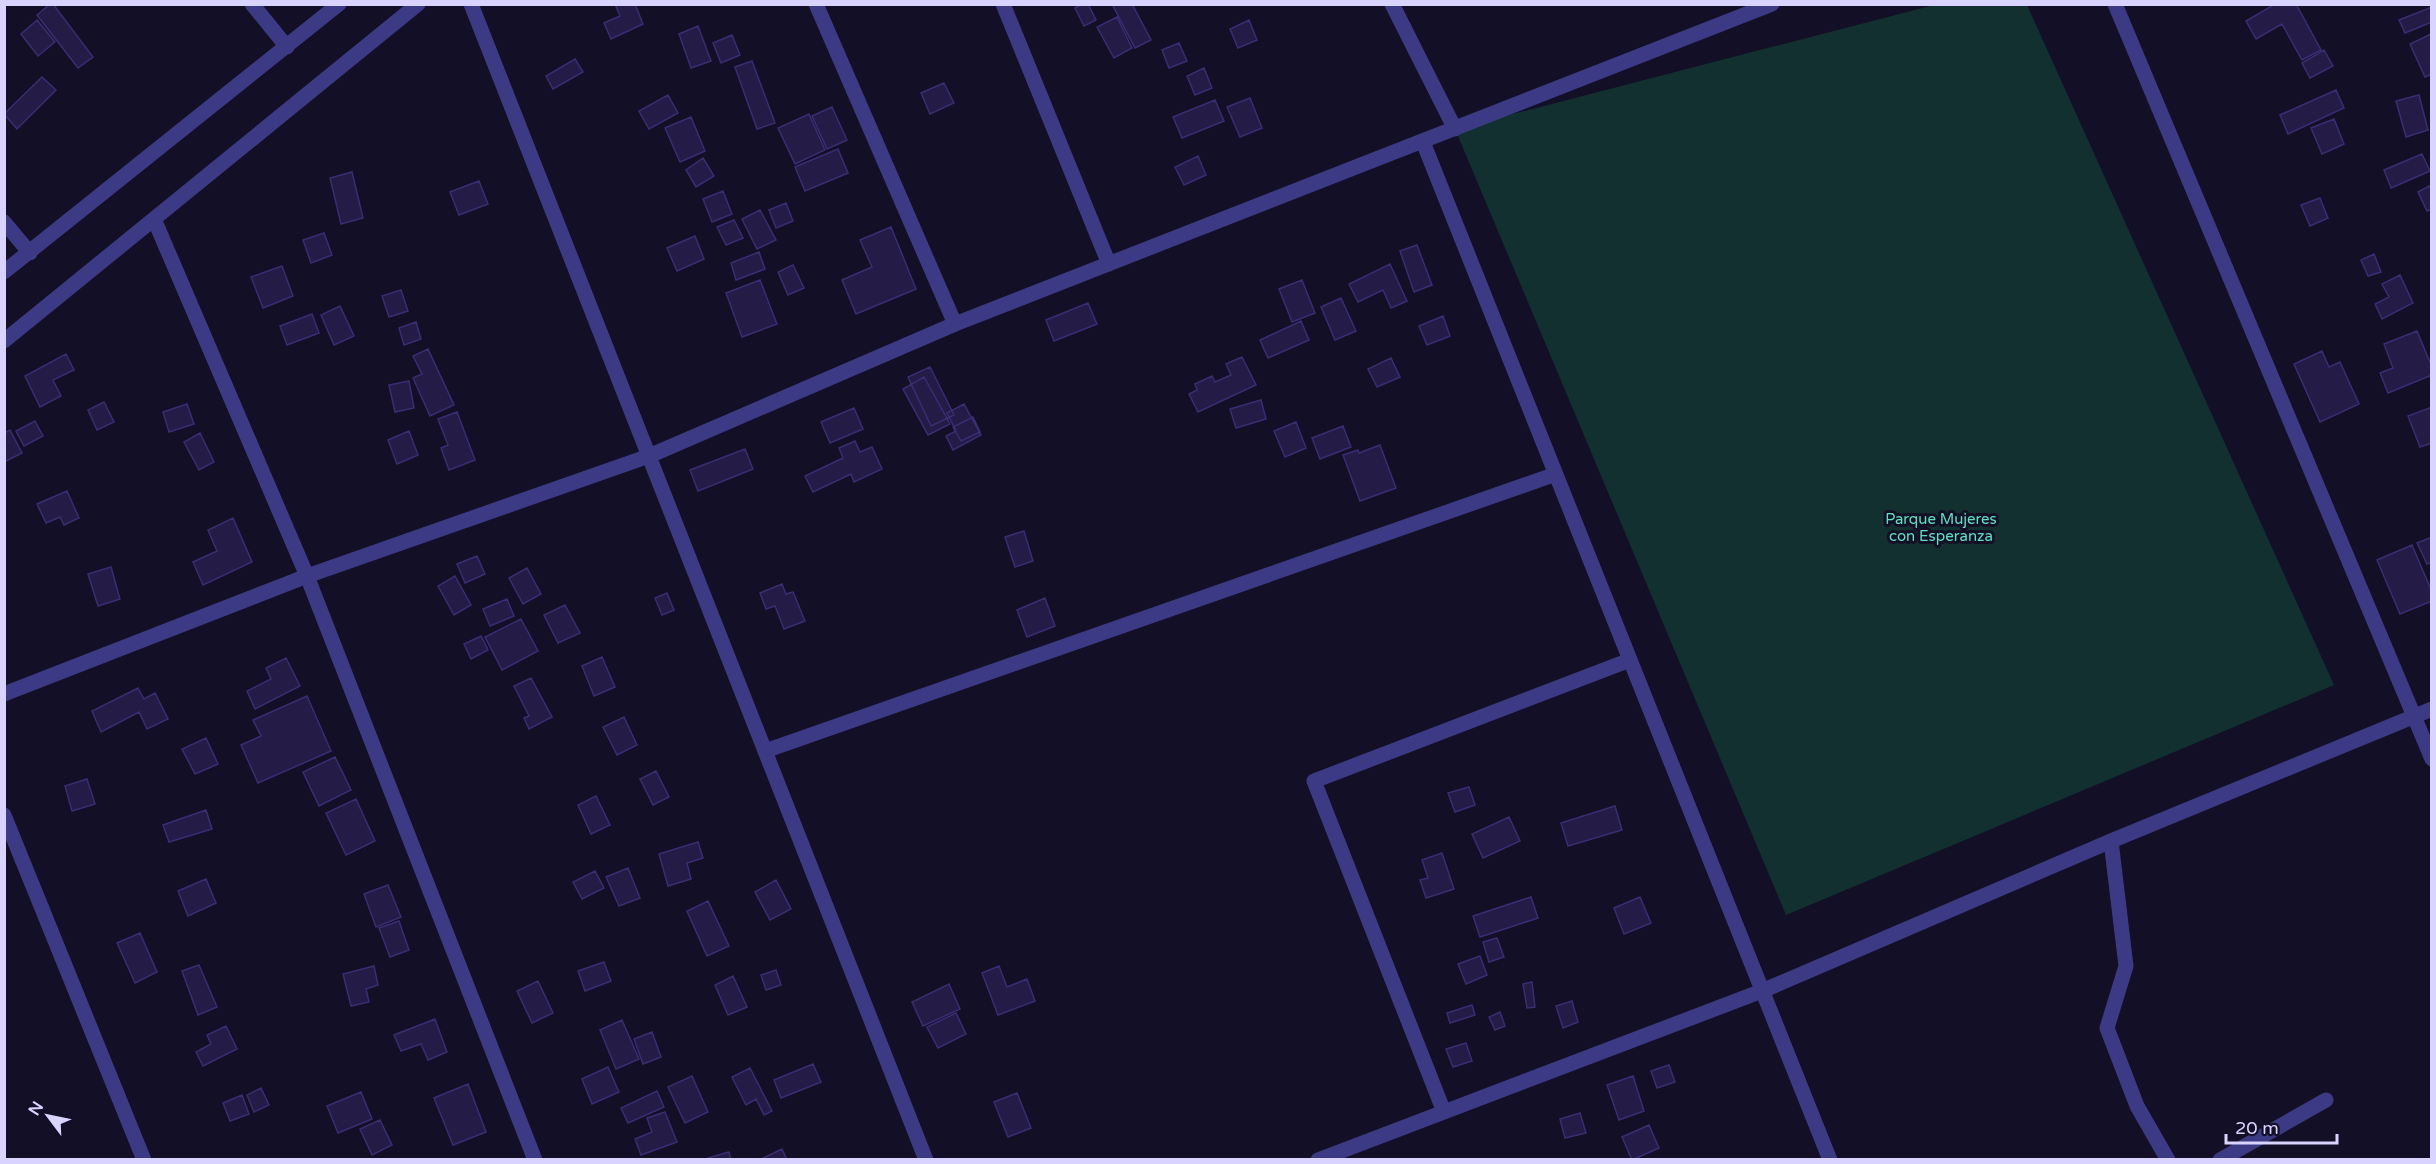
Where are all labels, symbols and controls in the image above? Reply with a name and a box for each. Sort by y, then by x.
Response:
park label: Parque Mujeres con Esperanza [1885,510,1997,545]
north arrow [18,1086,78,1146]
text: N [24,1098,48,1119]
scale bar [2226,1107,2337,1145]
text: 20 m [2235,1117,2279,1139]

